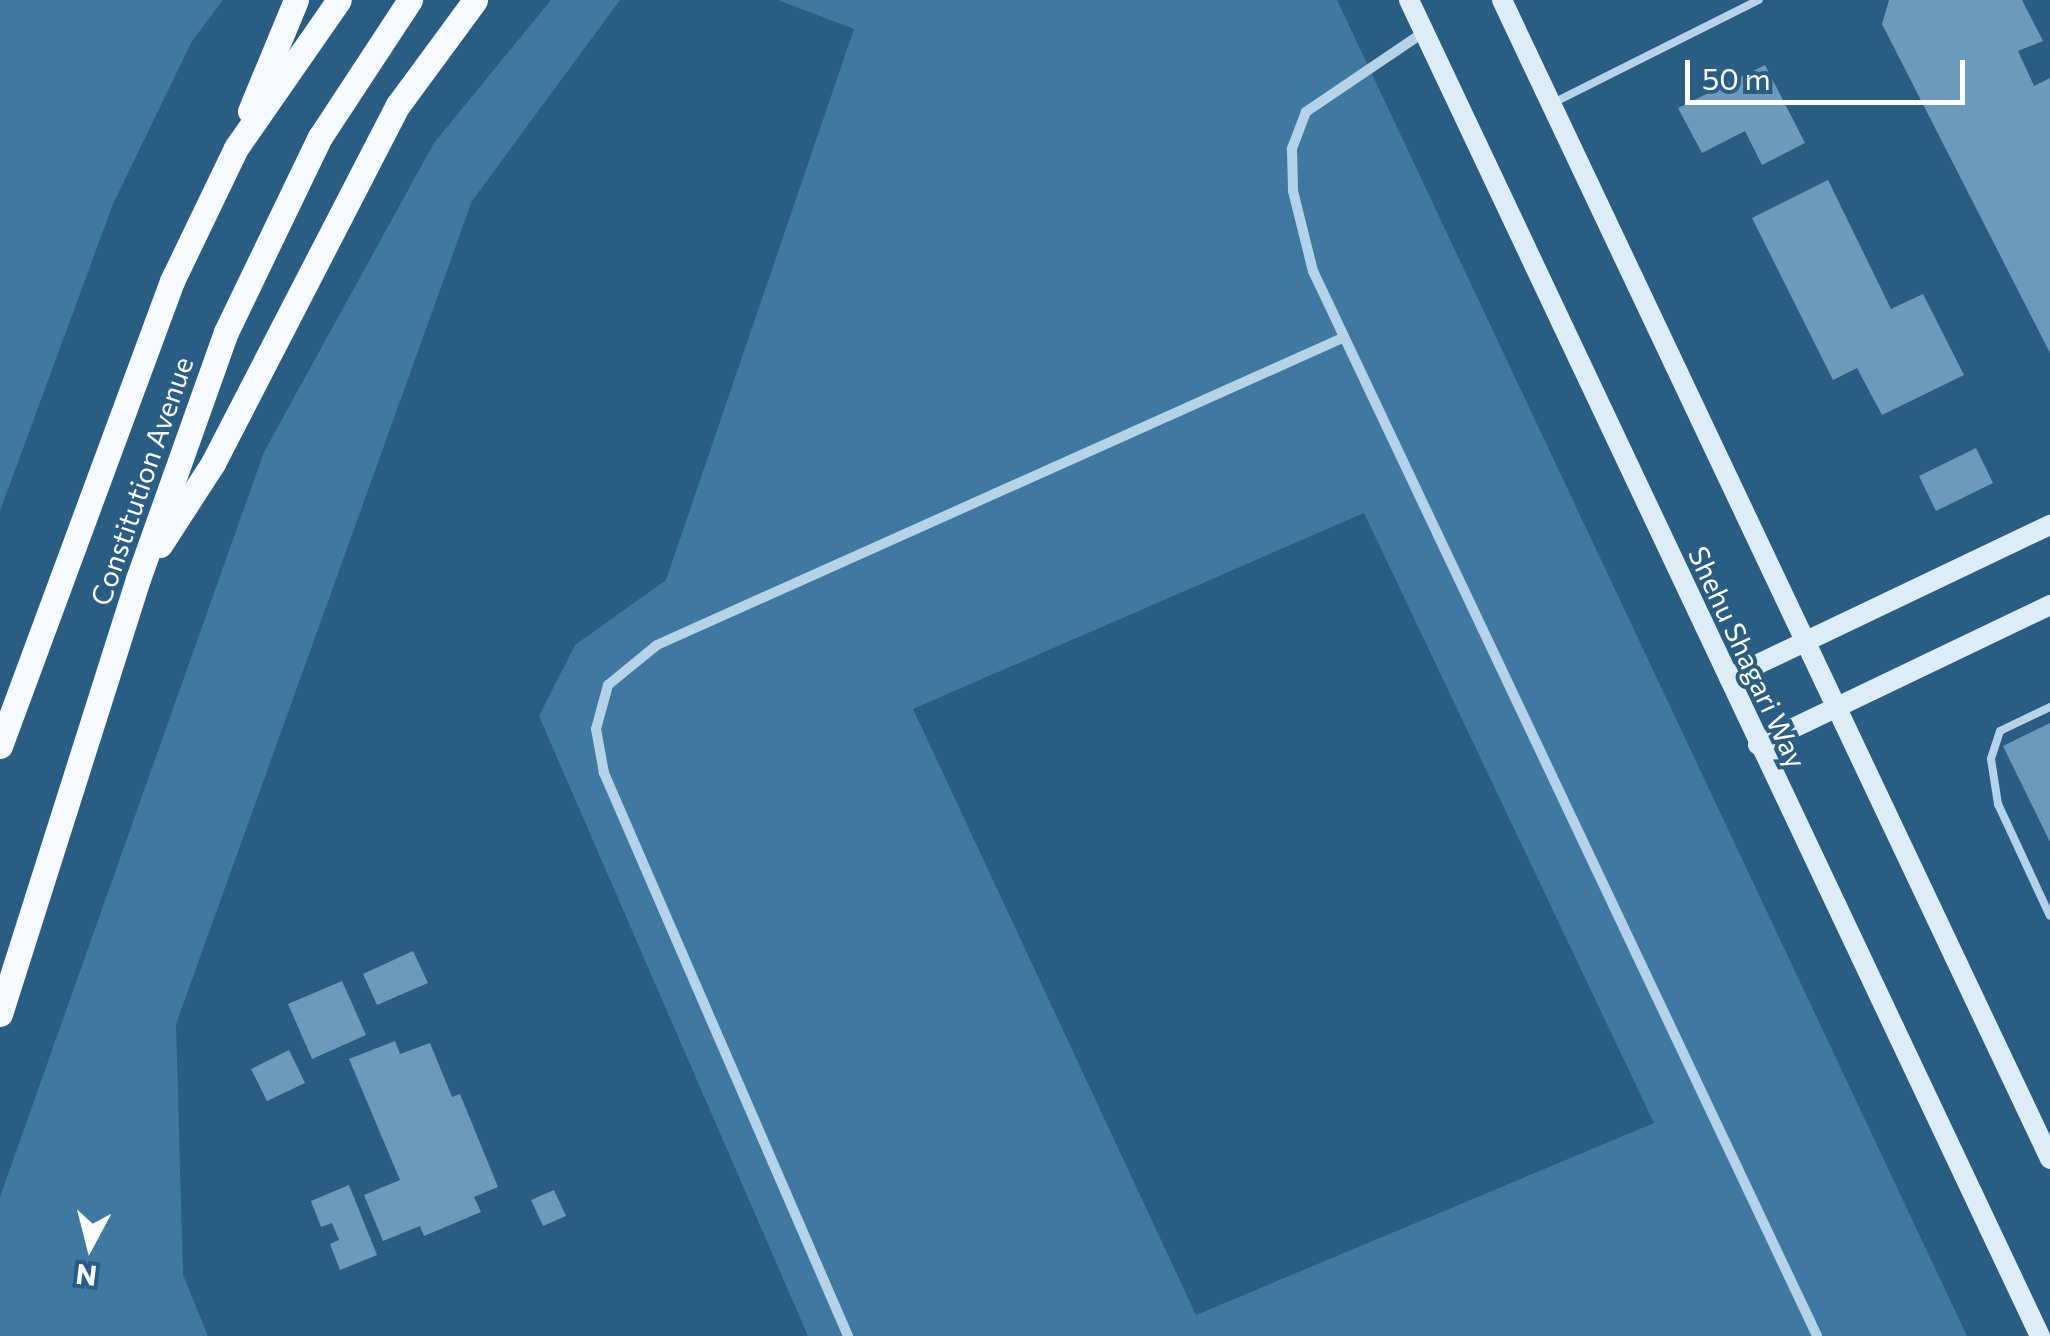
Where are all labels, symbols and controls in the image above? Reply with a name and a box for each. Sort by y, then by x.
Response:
scale bar [1690,40,1970,102]
text: 50 m [1702,59,1771,96]
street label: Constitution Avenue [83,352,199,610]
street label: Shehu Shagari Way [1682,541,1814,773]
north arrow [40,1196,140,1296]
text: N [74,1258,99,1294]

